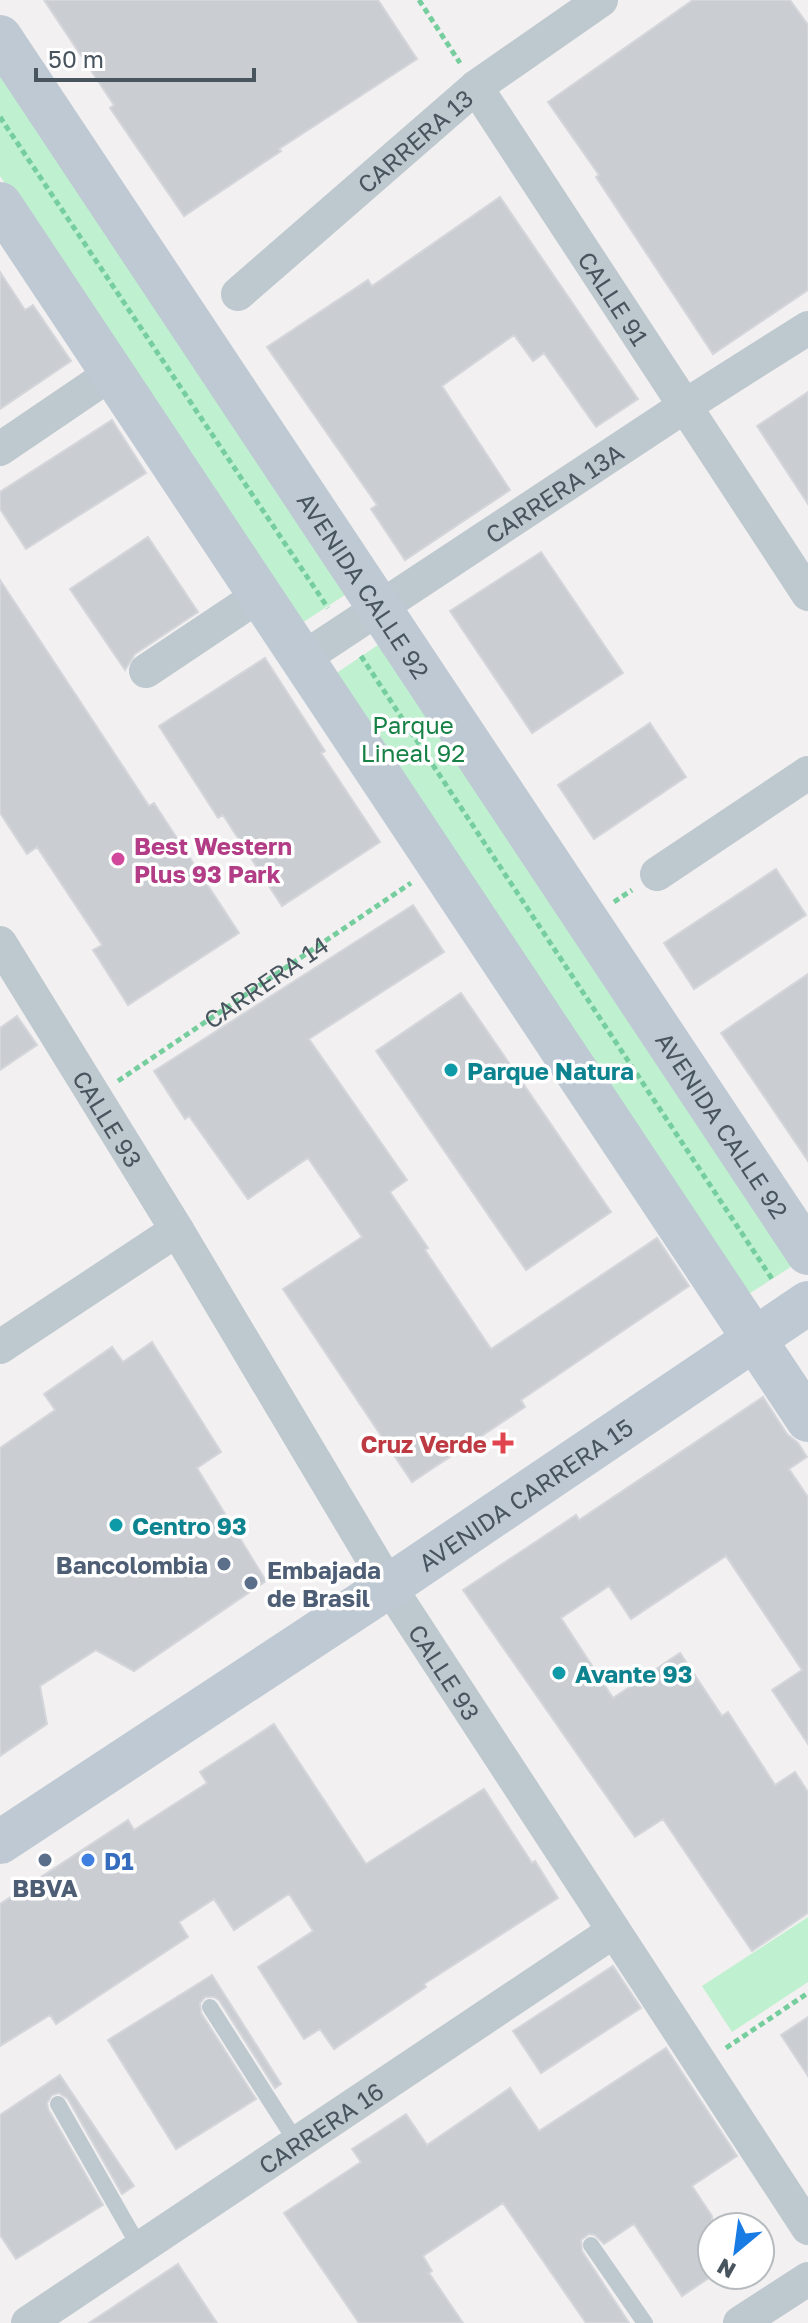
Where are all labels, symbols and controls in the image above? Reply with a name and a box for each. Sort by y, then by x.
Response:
scale bar [36,32,254,82]
text: 50 m [48,44,104,73]
street label: CARRERA 13 [351,82,478,198]
street label: CALLE 91 [573,245,655,350]
street label: CARRERA 13A [479,437,628,549]
street label: AVENIDA CALLE 92 [292,487,436,684]
park label: Parque Lineal 92 [361,710,465,767]
place label: Best Western Plus 93 Park [134,831,292,888]
marker: Best Western Plus 93 Park [109,850,127,868]
street label: CARRERA 14 [198,929,333,1034]
street label: AVENIDA CALLE 92 [651,1026,795,1223]
place label: Parque Natura [467,1056,634,1085]
marker: Parque Natura [442,1061,460,1079]
street label: CALLE 93 [67,1065,149,1172]
street label: AVENIDA CARRERA 15 [413,1411,638,1577]
place label: Cruz Verde [360,1429,487,1458]
marker: Cruz Verde [494,1434,512,1452]
place label: Centro 93 [132,1511,247,1540]
marker: Centro 93 [107,1516,125,1534]
place label: Bancolombia [56,1550,208,1579]
marker: Bancolombia [215,1555,233,1573]
place label: Embajada de Brasil [267,1555,381,1612]
marker: Embajada de Brasil [242,1574,260,1592]
street label: CALLE 93 [403,1618,487,1725]
place label: Avante 93 [575,1659,692,1688]
marker: Avante 93 [550,1664,568,1682]
place label: D1 [104,1846,134,1875]
marker: BBVA [36,1851,54,1869]
marker: D1 [79,1851,97,1869]
place label: BBVA [12,1873,78,1902]
street label: CARRERA 16 [253,2075,388,2179]
north arrow [696,2211,776,2291]
text: N [712,2253,740,2285]

